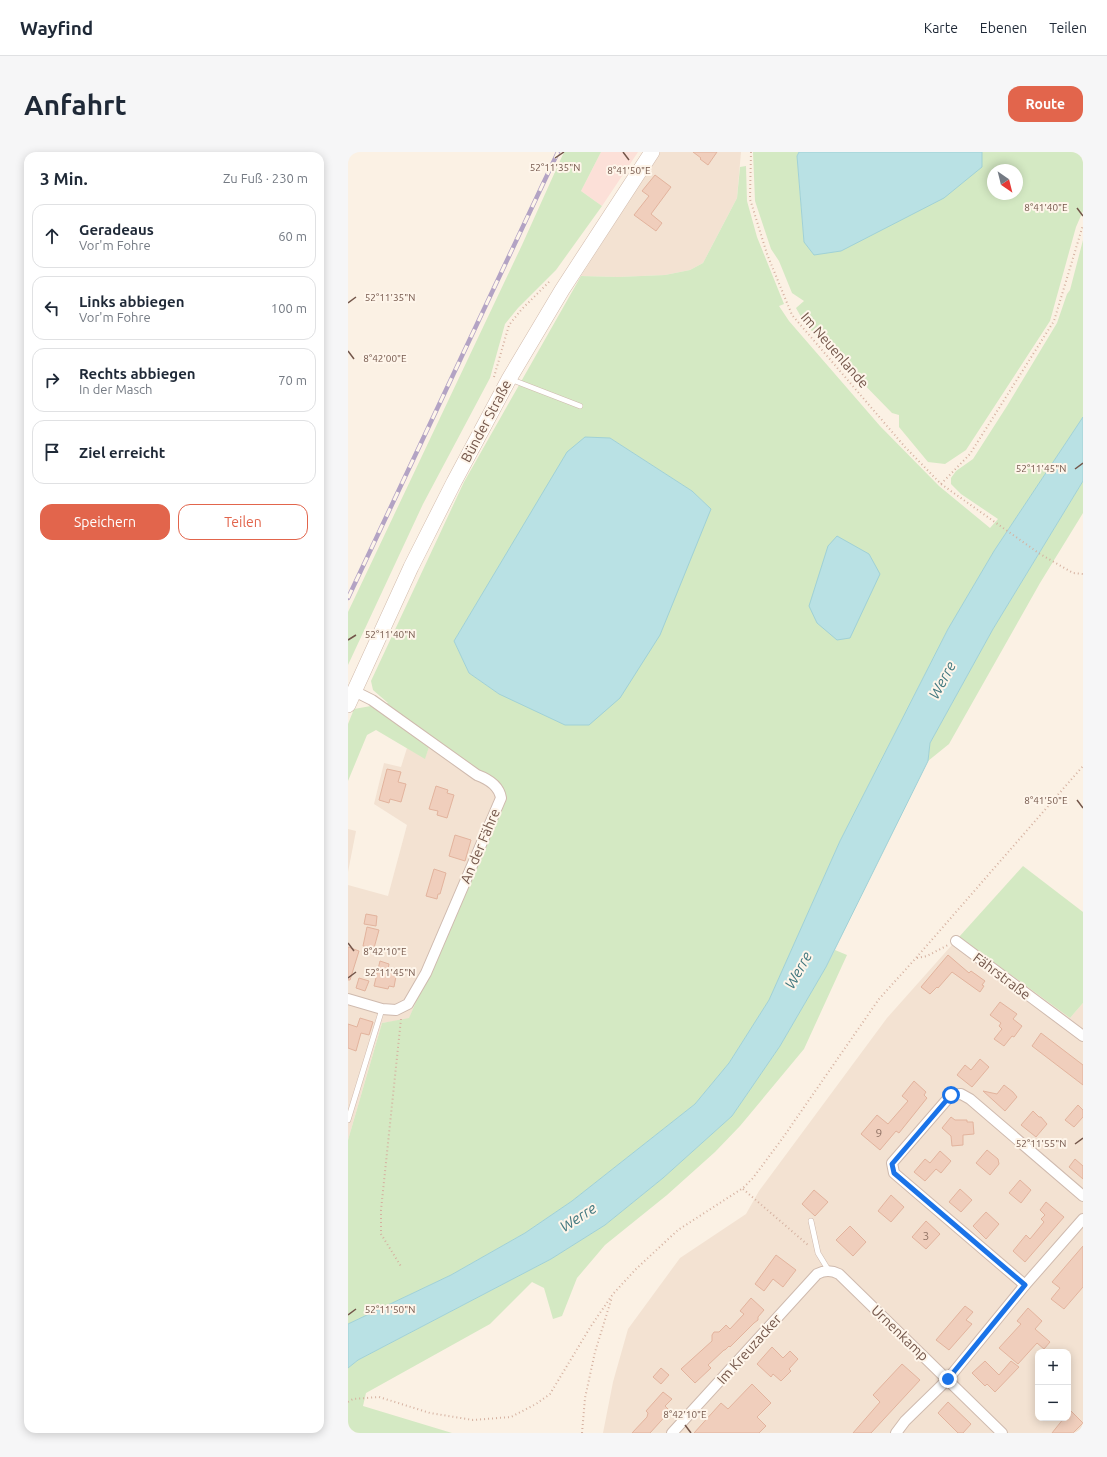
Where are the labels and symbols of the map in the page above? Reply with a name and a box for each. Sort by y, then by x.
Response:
text: 52°11'35"N [530,162,580,173]
north arrow [987,164,1023,200]
text: 8°41'50"E [607,165,651,176]
text: 8°41'40"E [1024,202,1068,213]
text: 52°11'35"N [365,292,415,303]
street label: Im Neuenlande [798,309,872,391]
text: 8°42'00"E [363,353,407,364]
street label: Bünder Straße [458,377,514,465]
text: 52°11'45"N [1016,463,1066,474]
text: 52°11'40"N [365,629,415,640]
water label: Werre [925,658,959,702]
text: 8°41'50"E [1024,795,1068,806]
street label: An der Fähre [457,806,503,886]
text: 8°42'10"E [363,946,407,957]
water label: Werre [781,948,815,992]
street label: Fährstraße [970,949,1034,1003]
text: 52°11'45"N [365,967,415,978]
route start [942,1086,960,1104]
house number: 9 [876,1126,882,1139]
text: 52°11'55"N [1016,1138,1066,1149]
water label: Werre [557,1199,600,1235]
house number: 3 [923,1229,929,1242]
street label: Urnenkamp [868,1302,932,1364]
text: 52°11'50"N [365,1304,415,1315]
street label: Im Kreuzacker [713,1310,785,1387]
route end [939,1370,957,1388]
text: 8°42'10"E [663,1409,707,1420]

